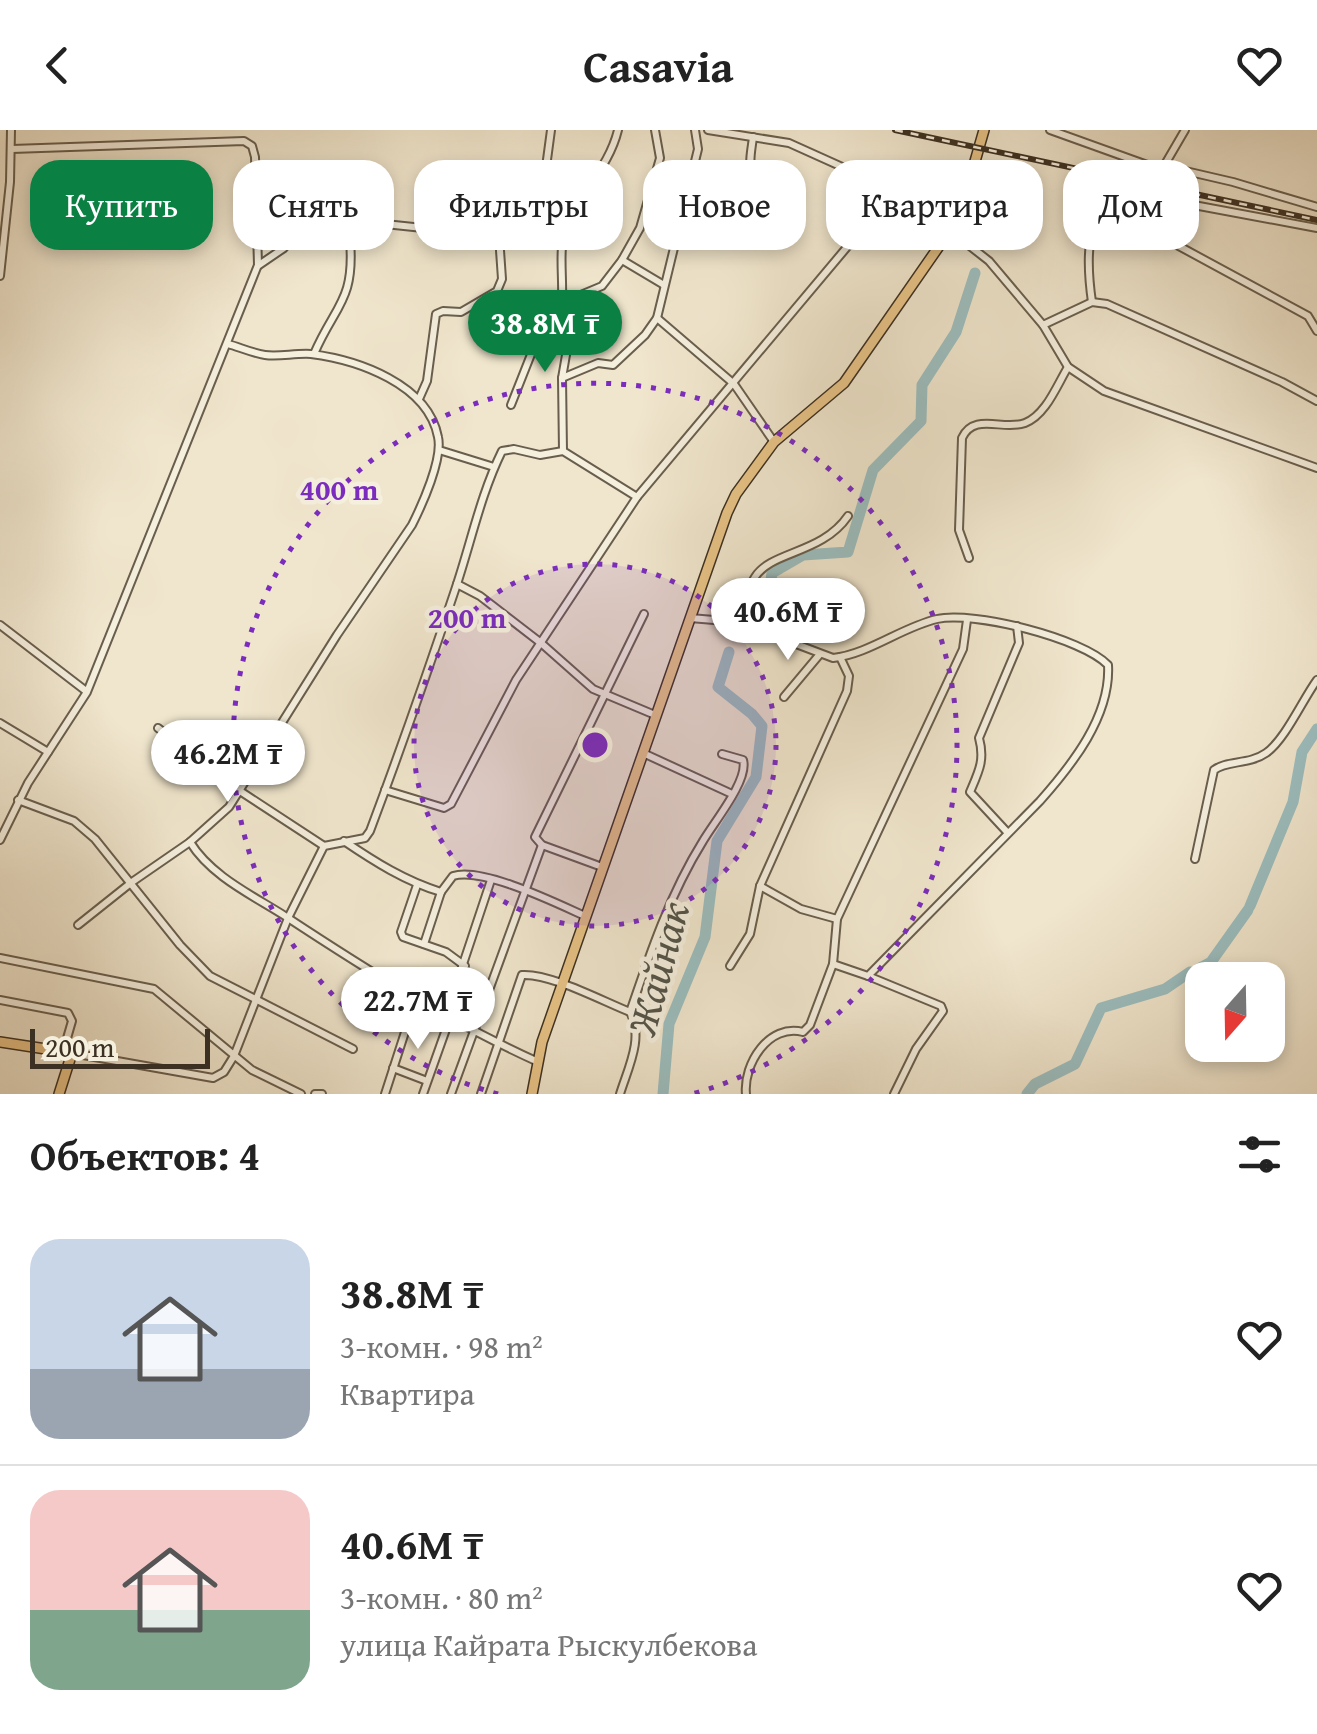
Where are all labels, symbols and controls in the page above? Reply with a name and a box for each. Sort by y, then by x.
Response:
text: Casavia [583,33,734,98]
icon: back [30,38,85,93]
icon: heart [1232,38,1287,93]
chip: Купить [30,160,213,250]
chip: Снять [233,160,394,250]
chip: Фильтры [414,160,623,250]
chip: Новое [643,160,806,250]
chip: Квартира [826,160,1043,250]
chip: Дом [1063,160,1199,250]
pin: 38.8M ₸ [453,290,637,375]
text: 38.8M ₸ [490,299,600,346]
text: 400 m [300,467,379,511]
pin: 40.6M ₸ [696,578,880,663]
text: 40.6M ₸ [733,587,843,634]
text: 200 m [428,595,507,639]
pin: 46.2M ₸ [136,720,320,805]
centre of rings [577,727,613,763]
text: 46.2M ₸ [173,729,283,776]
water label: Жайнак [609,894,704,1044]
north arrow [1185,962,1285,1062]
map controls [1185,962,1285,1062]
pin: 22.7M ₸ [326,967,510,1052]
text: 22.7M ₸ [363,976,473,1023]
scale bar [30,1024,210,1068]
text: 200 m [45,1026,114,1067]
text: Объектов: 4 [30,1124,260,1185]
icon: filters [1232,1127,1287,1182]
text: 38.8M ₸ [340,1262,484,1323]
icon: home [110,1279,230,1399]
icon: heart [1232,1312,1287,1367]
text: 3-комн. · 98 m² [340,1323,543,1370]
text: Квартира [340,1370,475,1417]
text: 40.6M ₸ [340,1513,484,1574]
icon: home [110,1530,230,1650]
icon: heart [1232,1563,1287,1618]
text: 3-комн. · 80 m² [340,1574,543,1621]
text: улица Кайрата Рыскулбекова [340,1621,757,1668]

